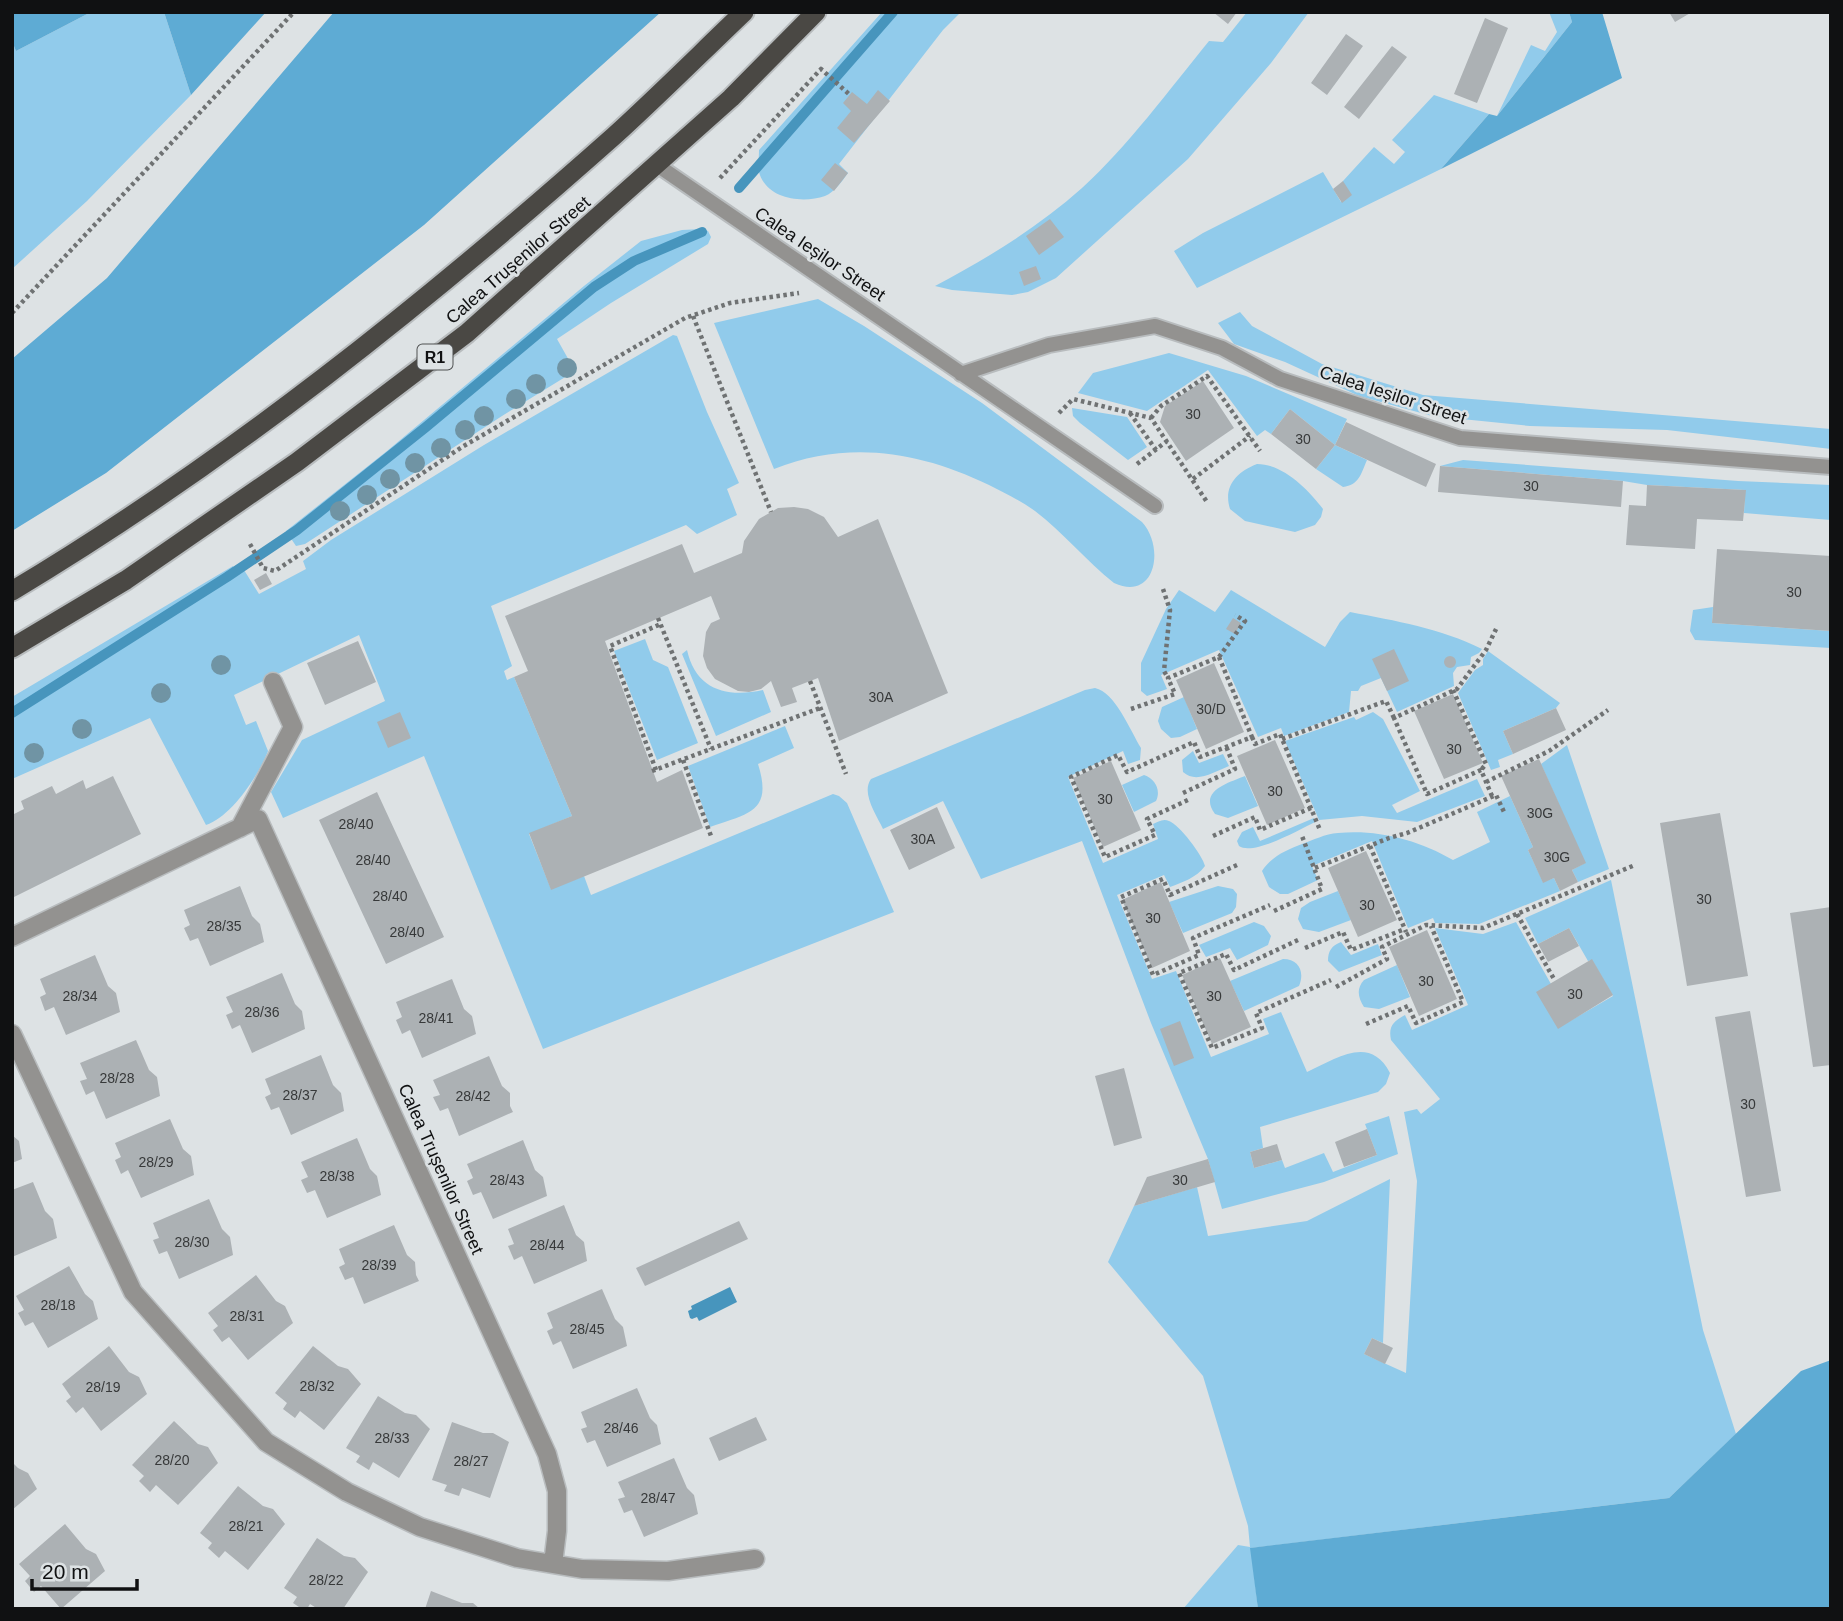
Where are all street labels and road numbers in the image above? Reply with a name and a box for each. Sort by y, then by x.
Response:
street label: Calea Trușenilor Street [442,192,594,328]
street label: Calea Ieșilor Street [751,203,889,305]
road number: R1 [418,344,452,370]
street label: Calea Ieșilor Street [1317,362,1469,428]
street label: Calea Trușenilor Street [394,1081,488,1257]

